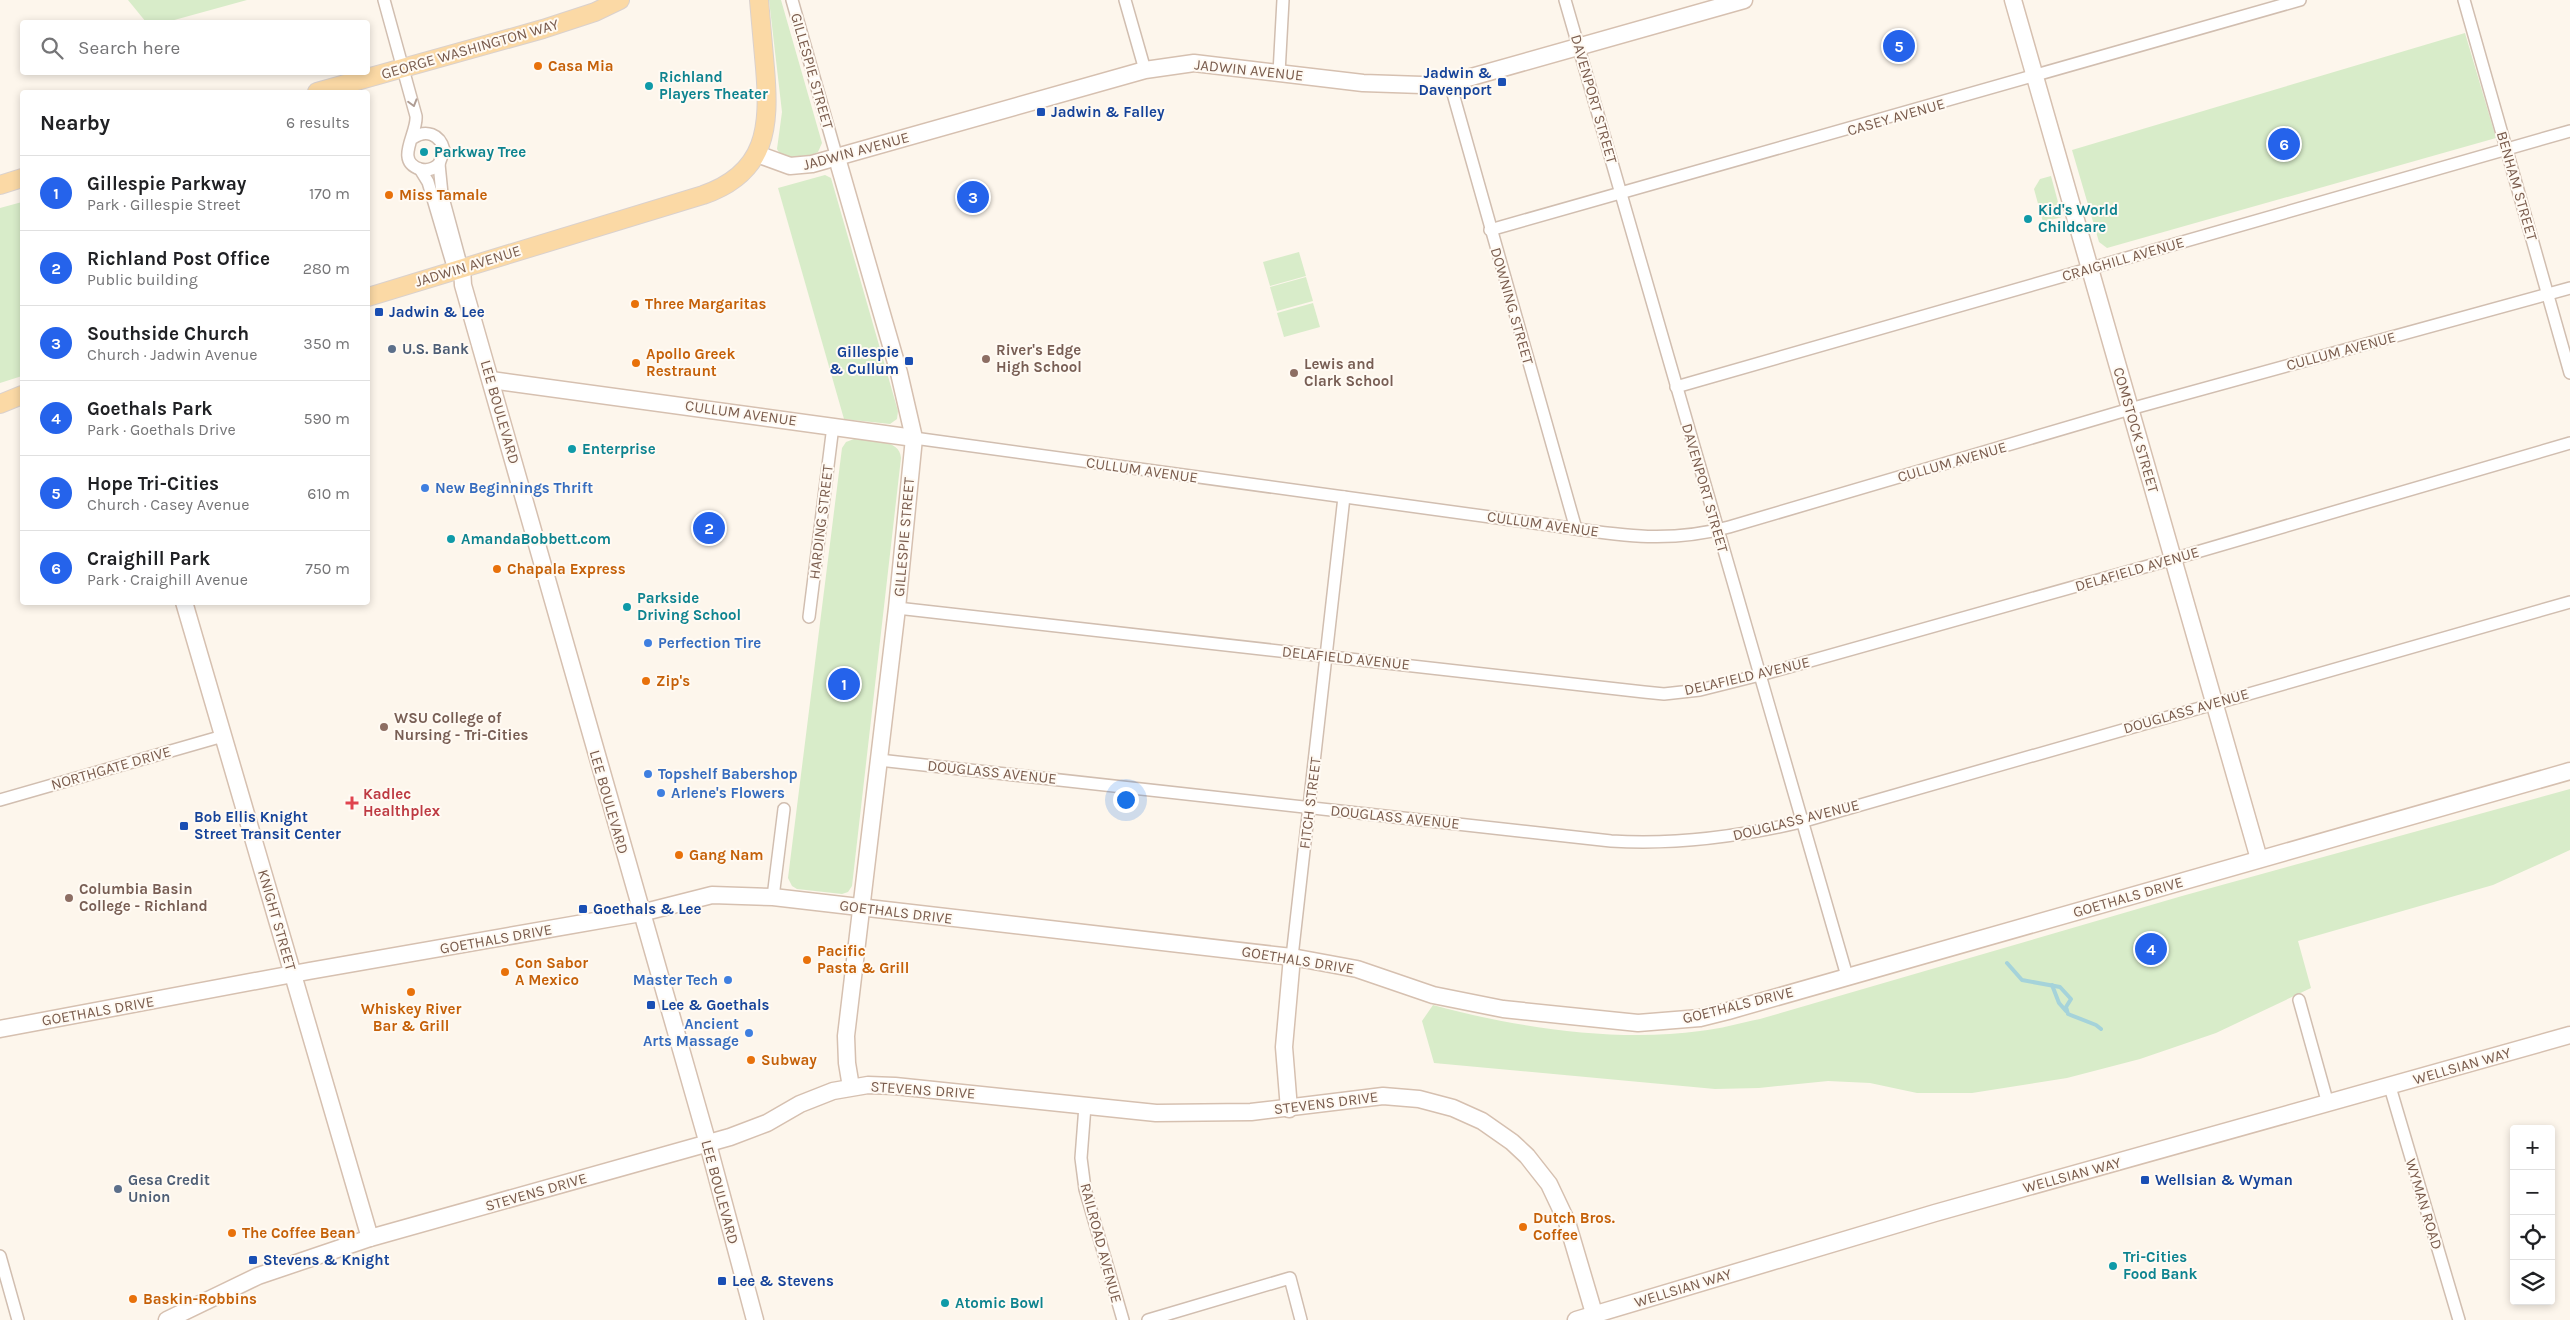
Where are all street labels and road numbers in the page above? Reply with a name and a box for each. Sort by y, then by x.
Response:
street label: GILLESPIE STREET [787,11,837,132]
street label: GEORGE WASHINGTON WAY [379,15,562,83]
street label: DAVENPORT STREET [1567,32,1621,166]
street label: JADWIN AVENUE [1194,55,1304,85]
street label: CASEY AVENUE [1845,94,1947,140]
street label: JADWIN AVENUE [801,128,911,174]
street label: BENHAM STREET [2493,129,2541,243]
street label: CRAIGHILL AVENUE [2060,233,2186,285]
street label: JADWIN AVENUE [413,241,523,291]
street label: DOWNING STREET [1487,245,1537,367]
street label: CULLUM AVENUE [2284,328,2398,374]
street label: LEE BOULEVARD [477,358,523,466]
street label: COMSTOCK STREET [2109,365,2163,495]
street label: CULLUM AVENUE [684,396,798,430]
street label: DAVENPORT STREET [1678,421,1732,555]
street label: CULLUM AVENUE [1895,438,2009,486]
street label: CULLUM AVENUE [1085,453,1199,487]
street label: HARDING STREET [805,463,837,580]
street label: GILLESPIE STREET [890,476,918,598]
street label: CULLUM AVENUE [1486,507,1600,541]
street label: DELAFIELD AVENUE [2073,543,2201,595]
street label: DELAFIELD AVENUE [1281,642,1411,674]
street label: DELAFIELD AVENUE [1682,653,1812,699]
street label: DOUGLASS AVENUE [2121,684,2251,738]
street label: NORTHGATE DRIVE [49,742,173,794]
street label: LEE BOULEVARD [586,748,632,856]
street label: DOUGLASS AVENUE [926,756,1058,788]
street label: FITCH STREET [1295,756,1325,850]
street label: DOUGLASS AVENUE [1731,796,1861,844]
street label: DOUGLASS AVENUE [1329,801,1461,833]
street label: KNIGHT STREET [254,867,300,973]
street label: GOETHALS DRIVE [2071,873,2185,921]
street label: GOETHALS DRIVE [838,896,954,928]
street label: GOETHALS DRIVE [438,920,554,958]
street label: GOETHALS DRIVE [1240,942,1356,978]
street label: GOETHALS DRIVE [1681,983,1795,1027]
street label: GOETHALS DRIVE [40,992,156,1030]
street label: WELLSIAN WAY [2411,1043,2514,1089]
street label: STEVENS DRIVE [870,1077,976,1103]
street label: STEVENS DRIVE [1273,1088,1379,1118]
street label: LEE BOULEVARD [697,1138,743,1246]
street label: WELLSIAN WAY [2021,1153,2124,1197]
street label: WYMAN ROAD [2402,1156,2446,1252]
street label: STEVENS DRIVE [483,1169,589,1215]
street label: RAILROAD AVENUE [1076,1181,1126,1305]
street label: WELLSIAN WAY [1632,1264,1735,1311]

